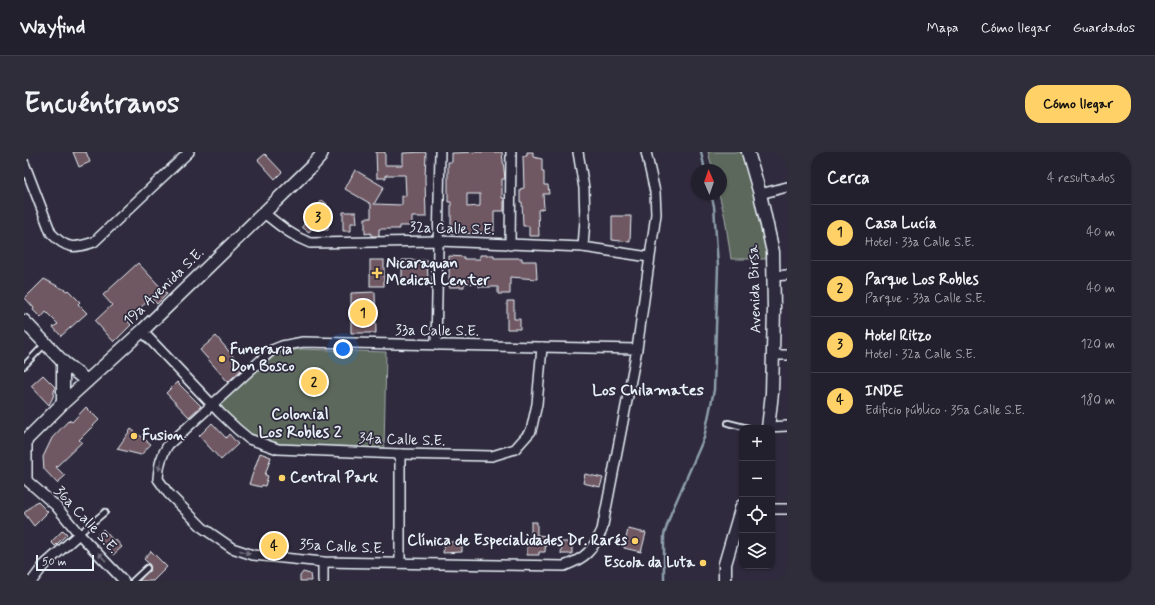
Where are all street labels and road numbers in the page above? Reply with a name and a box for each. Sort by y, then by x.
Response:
street label: 32a Calle S.E. [409,218,495,240]
street label: 19a Avenida S.E. [119,243,209,331]
street label: Avenida Birsa [743,243,767,334]
street label: 33a Calle S.E. [395,320,479,342]
street label: 34a Calle S.E. [358,428,446,452]
street label: 36a Calle S.E. [49,482,123,558]
street label: 35a Calle S.E. [299,535,385,559]

